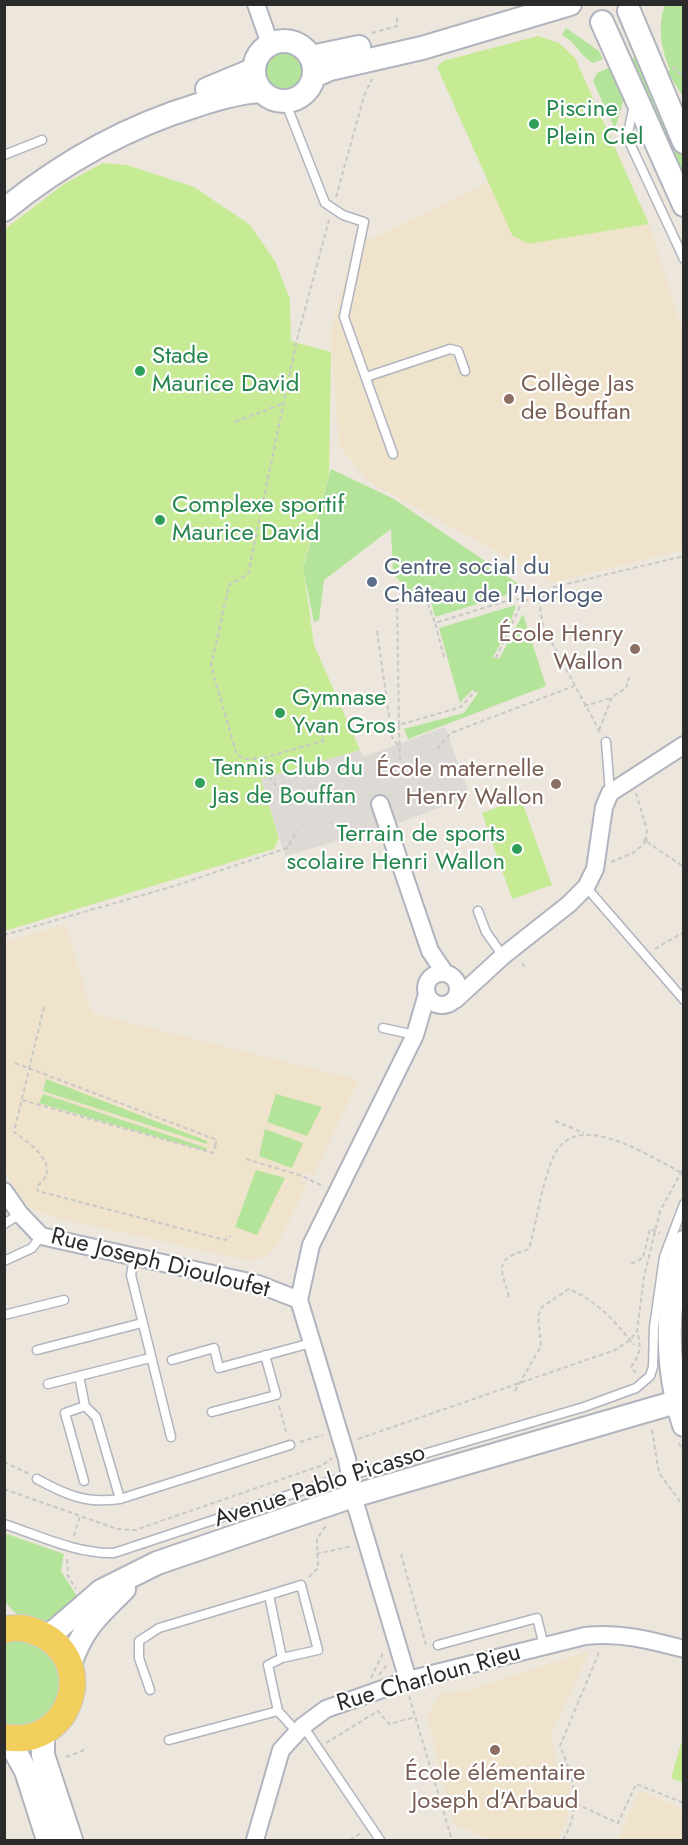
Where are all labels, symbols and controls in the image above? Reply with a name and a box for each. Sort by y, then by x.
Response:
place label: Piscine Plein Ciel [546,96,644,152]
marker: Piscine Plein Ciel [527,117,541,131]
place label: Stade Maurice David [152,343,299,399]
marker: Stade Maurice David [133,364,147,378]
place label: Collège Jas de Bouffan [521,371,634,427]
marker: Collège Jas de Bouffan [502,392,516,406]
place label: Complexe sportif Maurice David [172,492,344,548]
marker: Complexe sportif Maurice David [153,513,167,527]
place label: Centre social du Château de l'Horloge [384,554,603,610]
marker: Centre social du Château de l'Horloge [365,575,379,589]
place label: École Henry Wallon [499,621,623,677]
marker: École Henry Wallon [628,642,642,656]
place label: Gymnase Yvan Gros [292,685,396,741]
marker: Gymnase Yvan Gros [273,706,287,720]
place label: Tennis Club du Jas de Bouffan [212,755,363,811]
place label: École maternelle Henry Wallon [376,756,544,812]
marker: Tennis Club du Jas de Bouffan [193,776,207,790]
marker: École maternelle Henry Wallon [549,777,563,791]
place label: Terrain de sports scolaire Henri Wallon [287,821,505,877]
marker: Terrain de sports scolaire Henri Wallon [510,842,524,856]
street label: Rue Joseph Diouloufet [48,1223,272,1305]
street label: Avenue Pablo Picasso [211,1439,429,1535]
street label: Rue Charloun Rieu [334,1639,524,1719]
marker: École élémentaire Joseph d'Arbaud [488,1743,502,1757]
place label: École élémentaire Joseph d'Arbaud [405,1760,585,1816]

